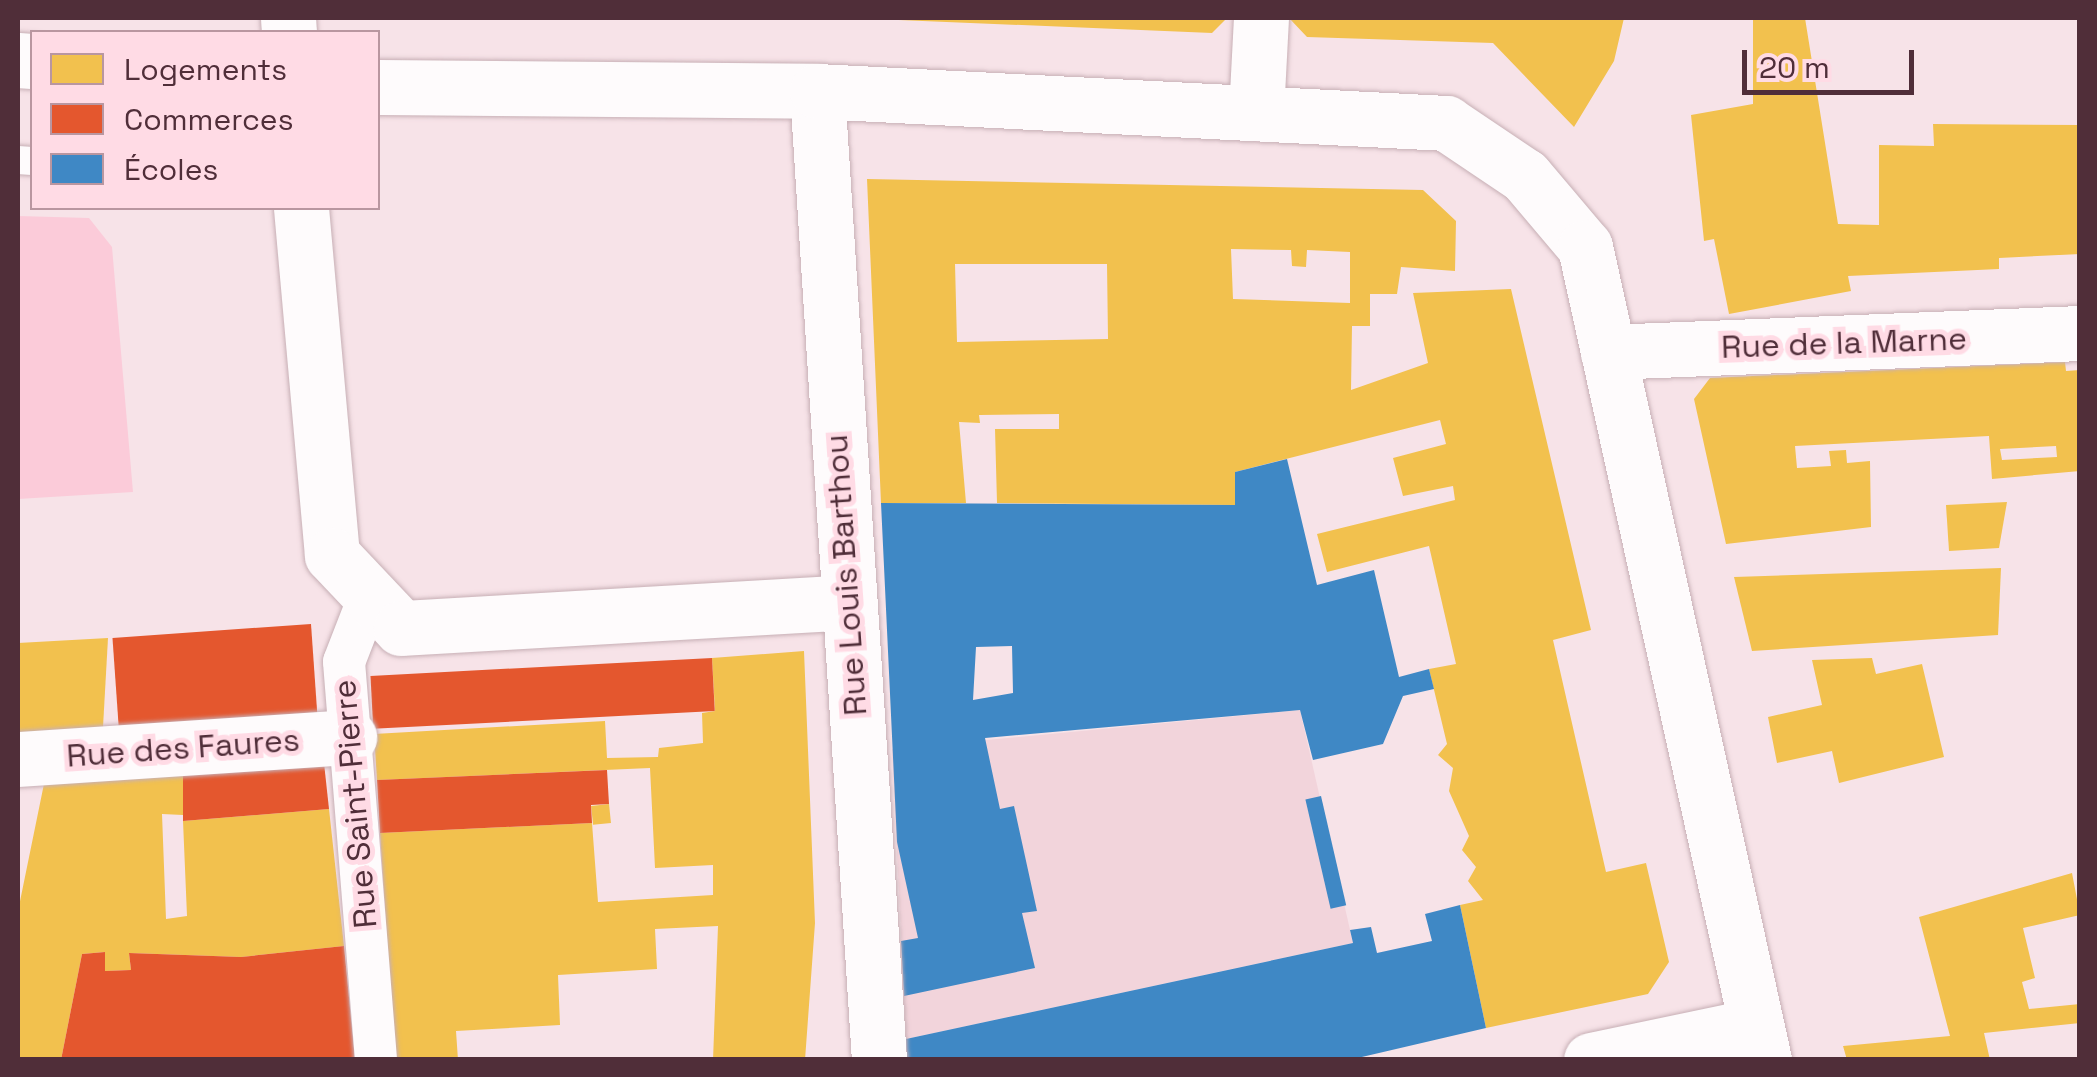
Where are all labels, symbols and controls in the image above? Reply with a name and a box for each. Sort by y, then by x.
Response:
legend [30,30,380,210]
scale bar [1747,30,1920,92]
text: 20 m [1759,48,1830,87]
text: Logements [124,50,287,89]
text: Commerces [124,100,293,139]
text: Écoles [124,150,218,189]
street label: Rue de la Marne [1720,320,1968,366]
street label: Rue Louis Barthou [817,433,875,717]
street label: Rue Saint-Pierre [325,678,385,930]
street label: Rue des Faures [65,721,301,775]

